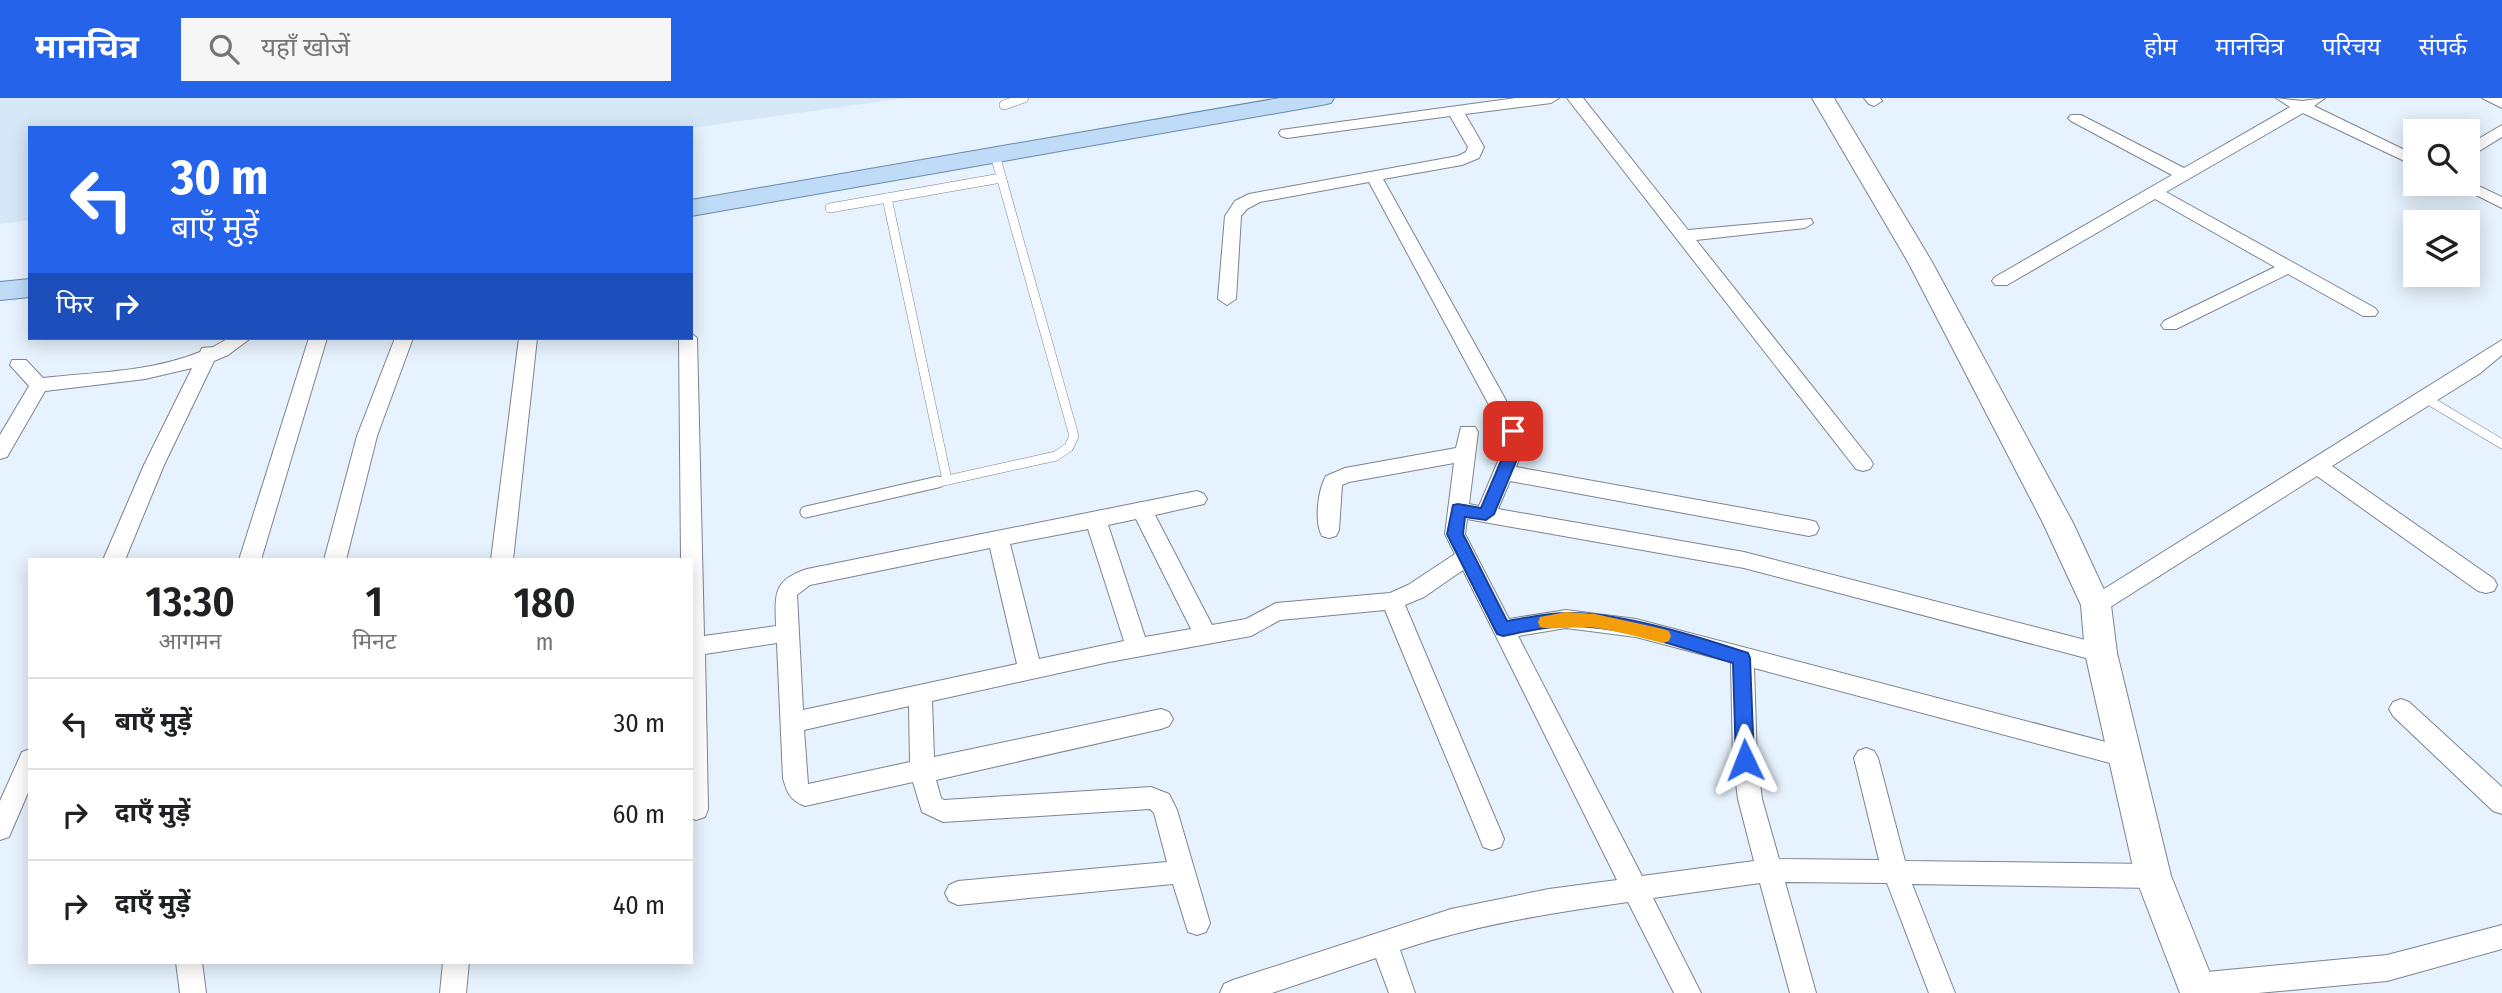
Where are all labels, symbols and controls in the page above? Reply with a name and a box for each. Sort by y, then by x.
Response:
search box [181,18,671,81]
text: मानचित्र [35,27,139,67]
icon: search [205,30,243,68]
text: यहाँ खोजें [261,32,350,63]
text: होम [2144,33,2177,61]
text: मानचित्र [2215,33,2284,61]
text: परिचय [2322,33,2381,61]
text: संपर्क [2419,33,2467,61]
map controls [2403,119,2480,287]
button: search [2403,119,2480,196]
text: 30 m [171,148,269,207]
icon: left [56,154,147,245]
text: बाएँ मुड़ें [171,208,259,246]
button: layers [2403,210,2480,287]
icon: right [107,287,145,325]
text: फिर [56,289,93,320]
pin [1483,401,1543,461]
icon: arrive [1494,412,1532,450]
text: 13:30 [145,577,235,627]
text: 1 [366,577,383,627]
text: 180 [514,578,576,628]
text: आगमन [159,627,222,655]
text: मिनट [352,627,396,655]
text: m [536,628,553,656]
icon: left [56,705,94,743]
text: बाएँ मुड़ें [115,706,192,737]
text: 30 m [614,708,665,739]
position arrow [1708,723,1782,797]
icon: right [56,796,94,834]
text: दाएँ मुड़ें [115,797,190,828]
text: 60 m [612,799,665,830]
icon: right [56,887,94,925]
text: दाएँ मुड़ें [115,888,190,919]
text: 40 m [613,890,665,921]

